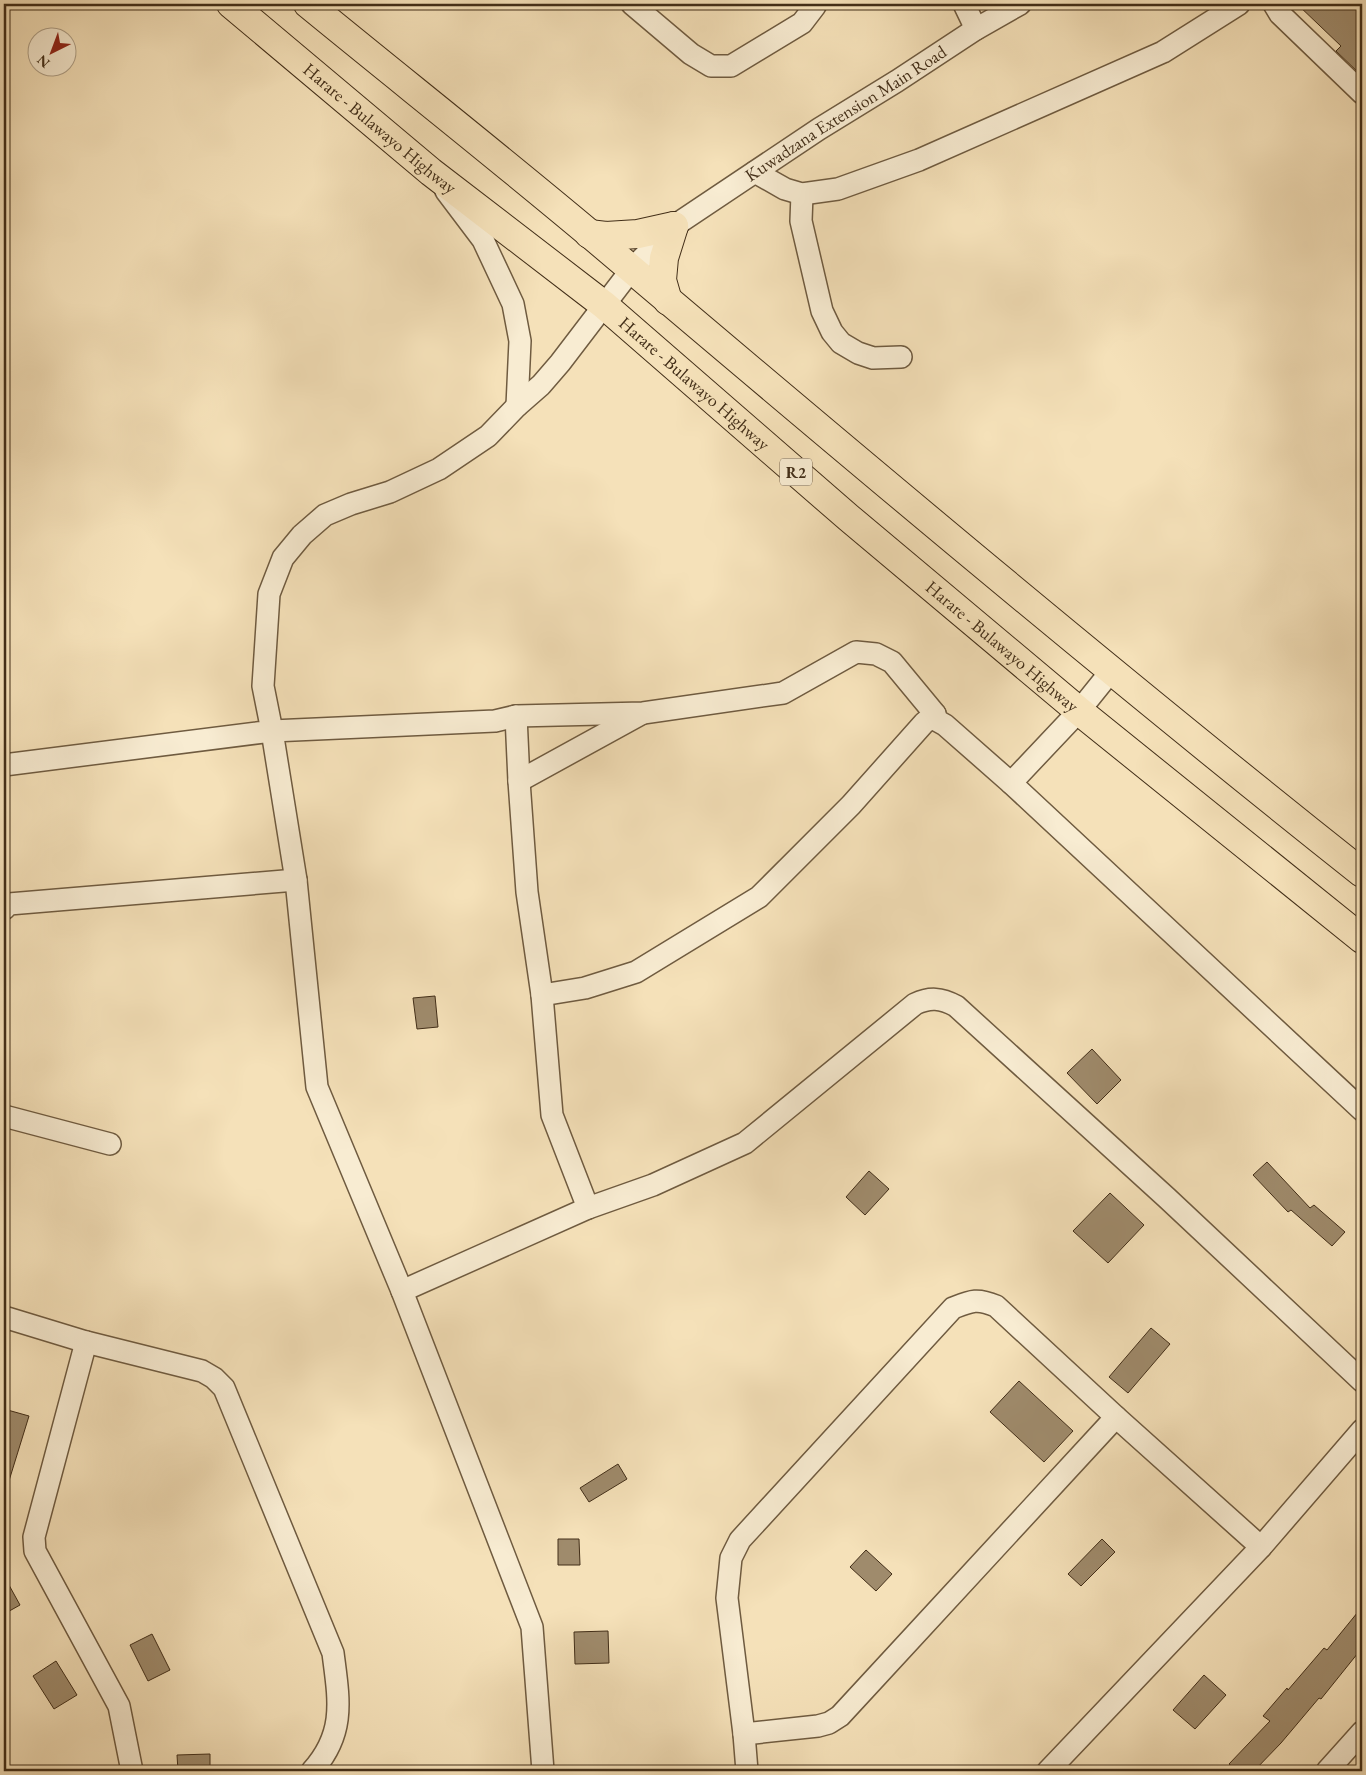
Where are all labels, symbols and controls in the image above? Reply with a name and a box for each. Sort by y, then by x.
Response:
north arrow [28,28,78,78]
street label: Kuwadzana Extension Main Road [740,39,951,186]
text: N [33,51,54,72]
street label: Harare - Bulawayo Highway [299,57,462,199]
street label: Harare - Bulawayo Highway [614,311,775,455]
road number: R2 [780,458,812,486]
street label: Harare - Bulawayo Highway [921,575,1084,717]

